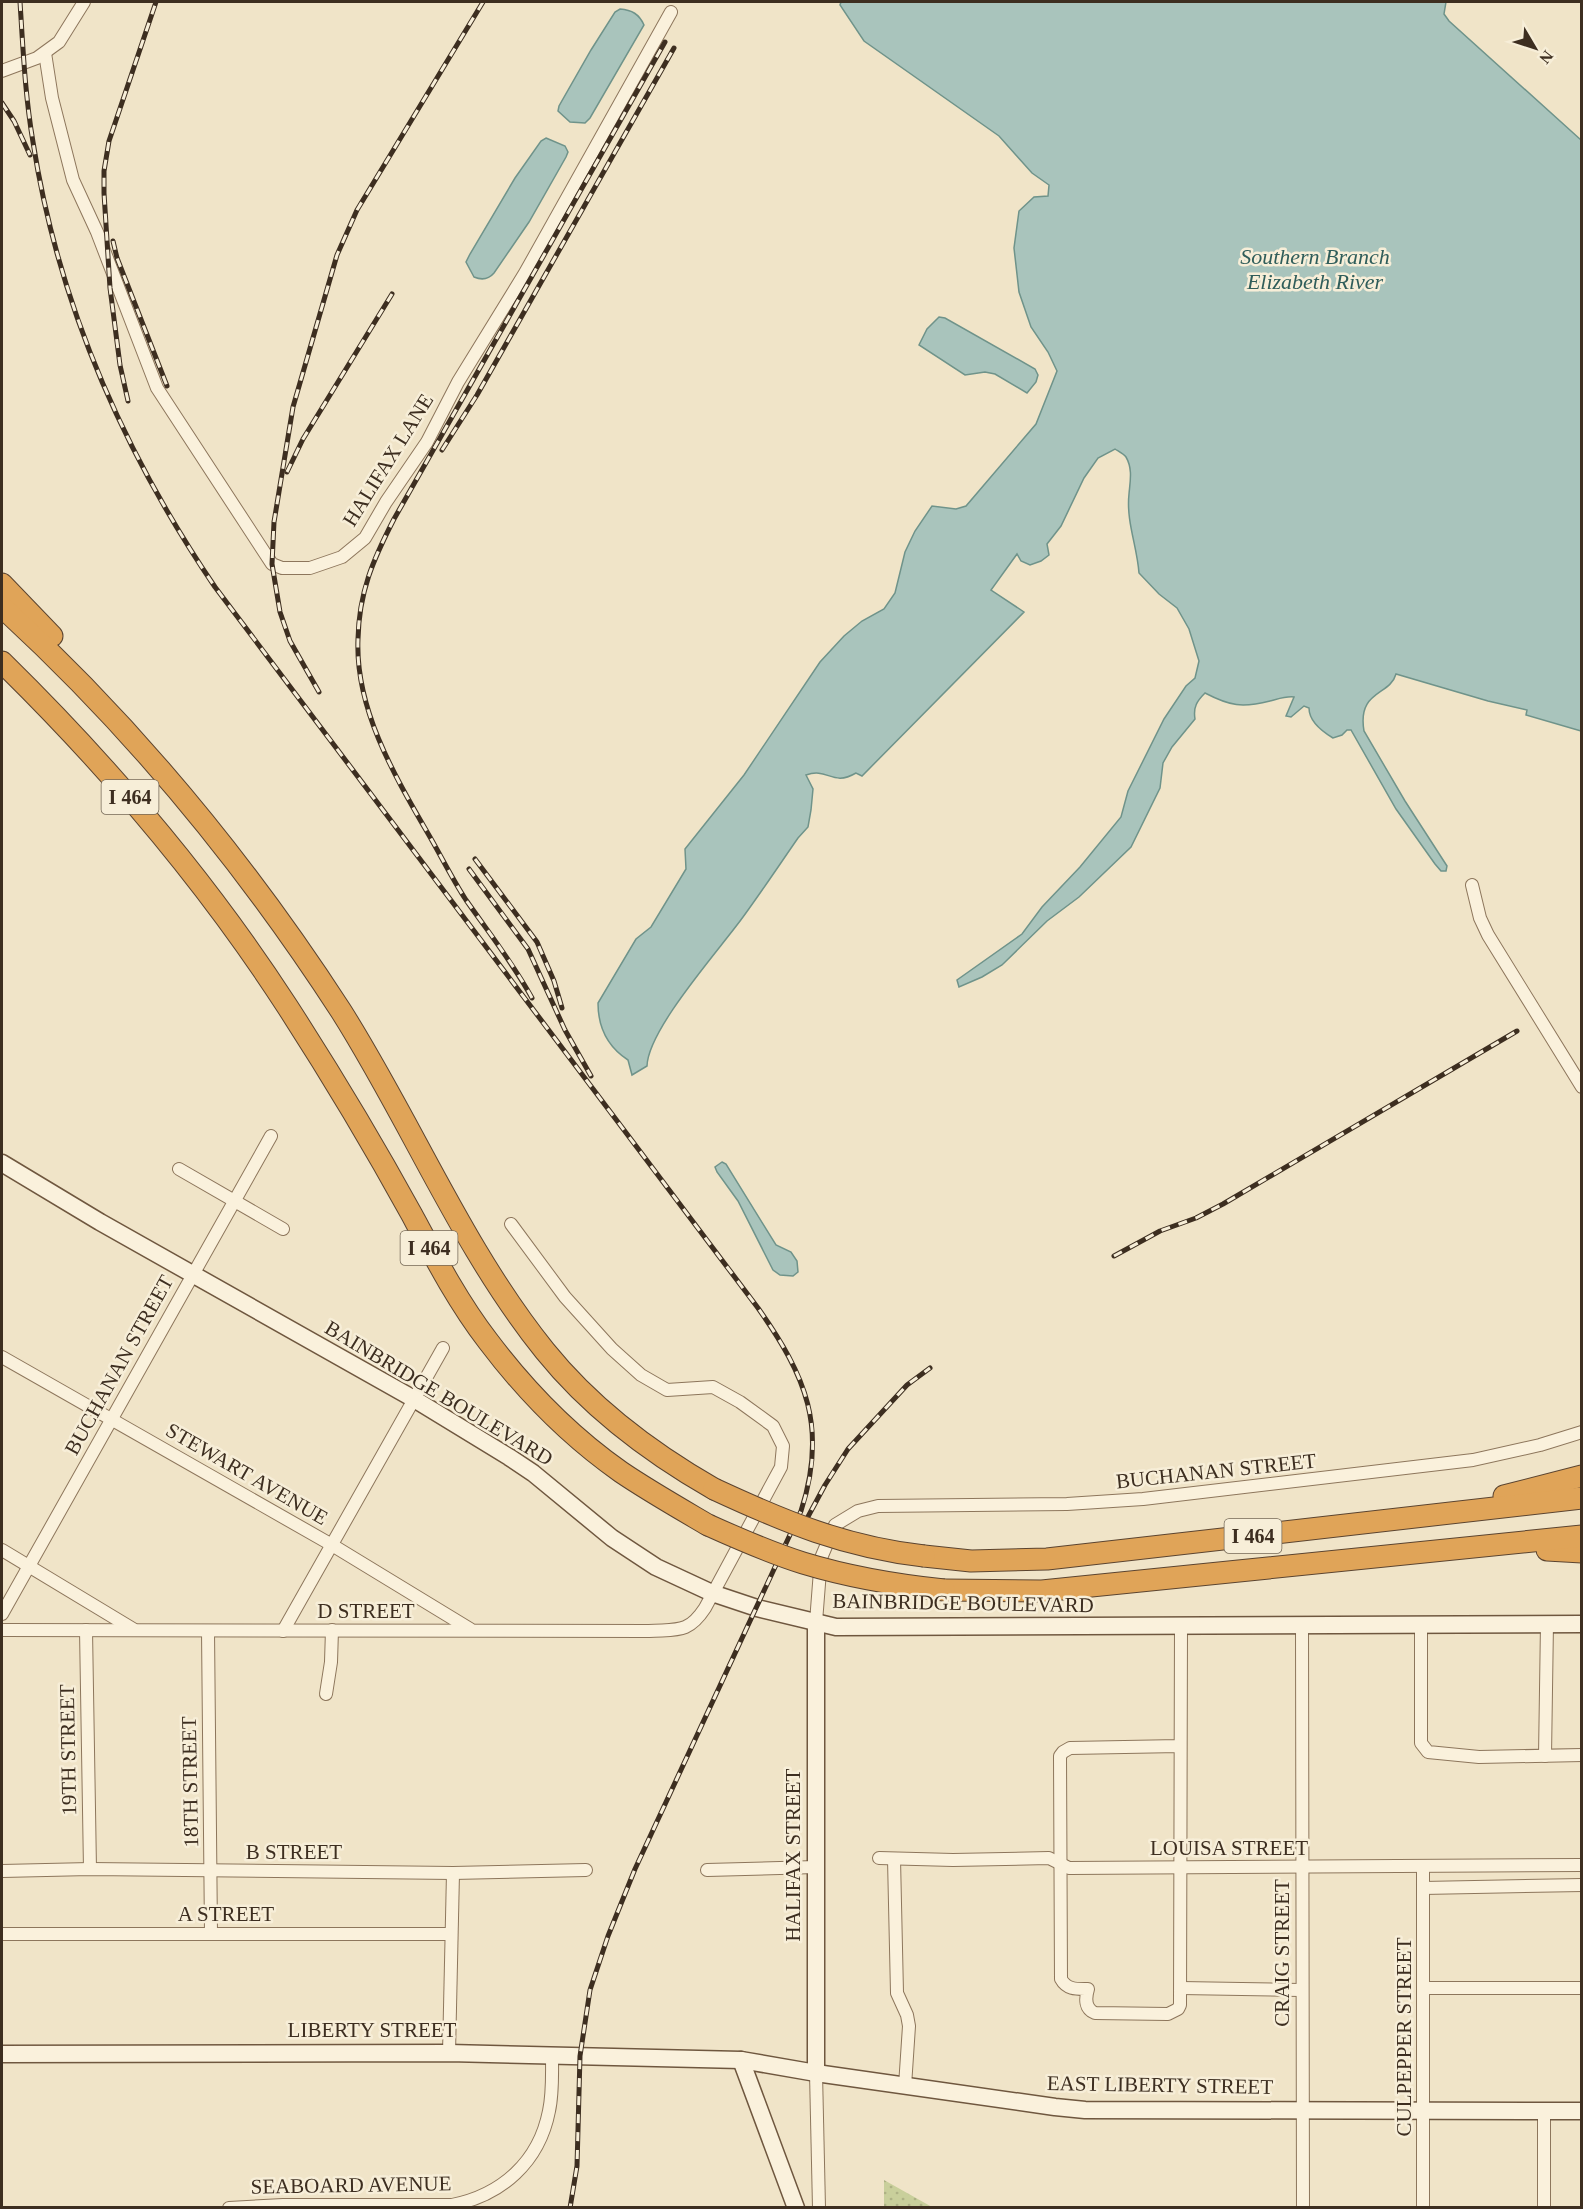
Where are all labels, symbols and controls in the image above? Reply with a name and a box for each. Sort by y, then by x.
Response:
north arrow [1505,18,1565,78]
text: N [1536,47,1557,67]
water label: Southern Branch Elizabeth River [1240,244,1390,294]
street label: HALIFAX LANE [338,389,438,531]
road number: I 464 [102,780,158,814]
road number: I 464 [400,1231,458,1265]
street label: BUCHANAN STREET [60,1271,178,1459]
street label: BAINBRIDGE BOULEVARD [321,1315,557,1471]
street label: STEWART AVENUE [162,1418,332,1530]
street label: BUCHANAN STREET [1115,1449,1317,1493]
road number: I 464 [1224,1519,1282,1553]
street label: BAINBRIDGE BOULEVARD [832,1589,1094,1617]
street label: D STREET [317,1599,415,1623]
street label: 19TH STREET [55,1684,81,1816]
street label: 18TH STREET [177,1716,203,1848]
street label: HALIFAX STREET [781,1768,805,1941]
street label: LOUISA STREET [1150,1836,1308,1860]
street label: B STREET [246,1840,342,1864]
street label: CRAIG STREET [1270,1879,1294,2027]
street label: A STREET [178,1902,274,1926]
street label: CULPEPPER STREET [1392,1937,1416,2136]
street label: LIBERTY STREET [288,2018,457,2042]
street label: EAST LIBERTY STREET [1047,2071,1273,2099]
street label: SEABOARD AVENUE [250,2171,452,2199]

